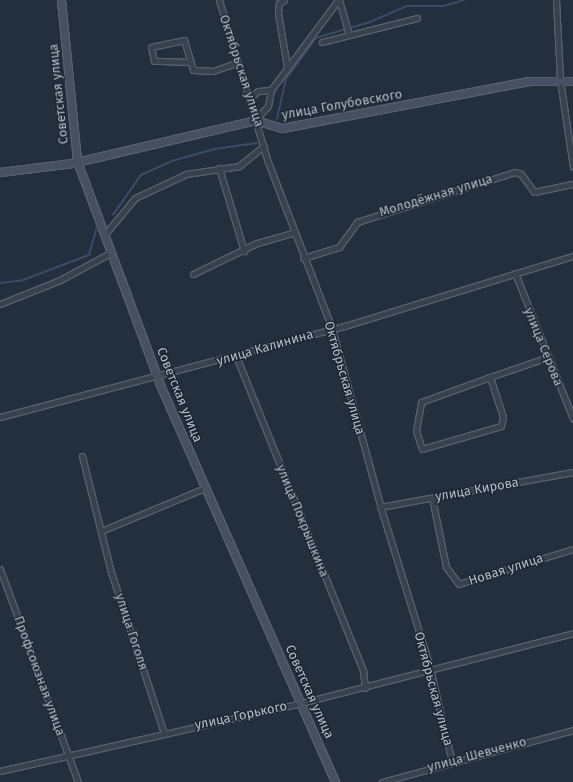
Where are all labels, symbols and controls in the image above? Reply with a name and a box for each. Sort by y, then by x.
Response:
street label: Октябрьская улица [215,13,267,129]
street label: Советская улица [46,43,72,145]
street label: улица Голубовского [281,87,403,123]
street label: Молодёжная улица [377,171,495,221]
street label: улица Серова [520,305,566,389]
street label: Октябрьская улица [320,320,368,436]
street label: улица Калинина [215,327,315,369]
street label: Советская улица [153,345,205,445]
street label: улица Покрышкина [272,463,332,579]
street label: улица Кирова [434,475,520,505]
street label: Новая улица [467,551,545,589]
street label: улица Гоголя [111,592,151,672]
street label: Профсоюзная улица [10,614,68,738]
street label: Октябрьская улица [410,630,456,748]
street label: Советская улица [281,643,337,741]
street label: улица Горького [193,699,289,733]
street label: улица Шевченко [426,734,528,776]

